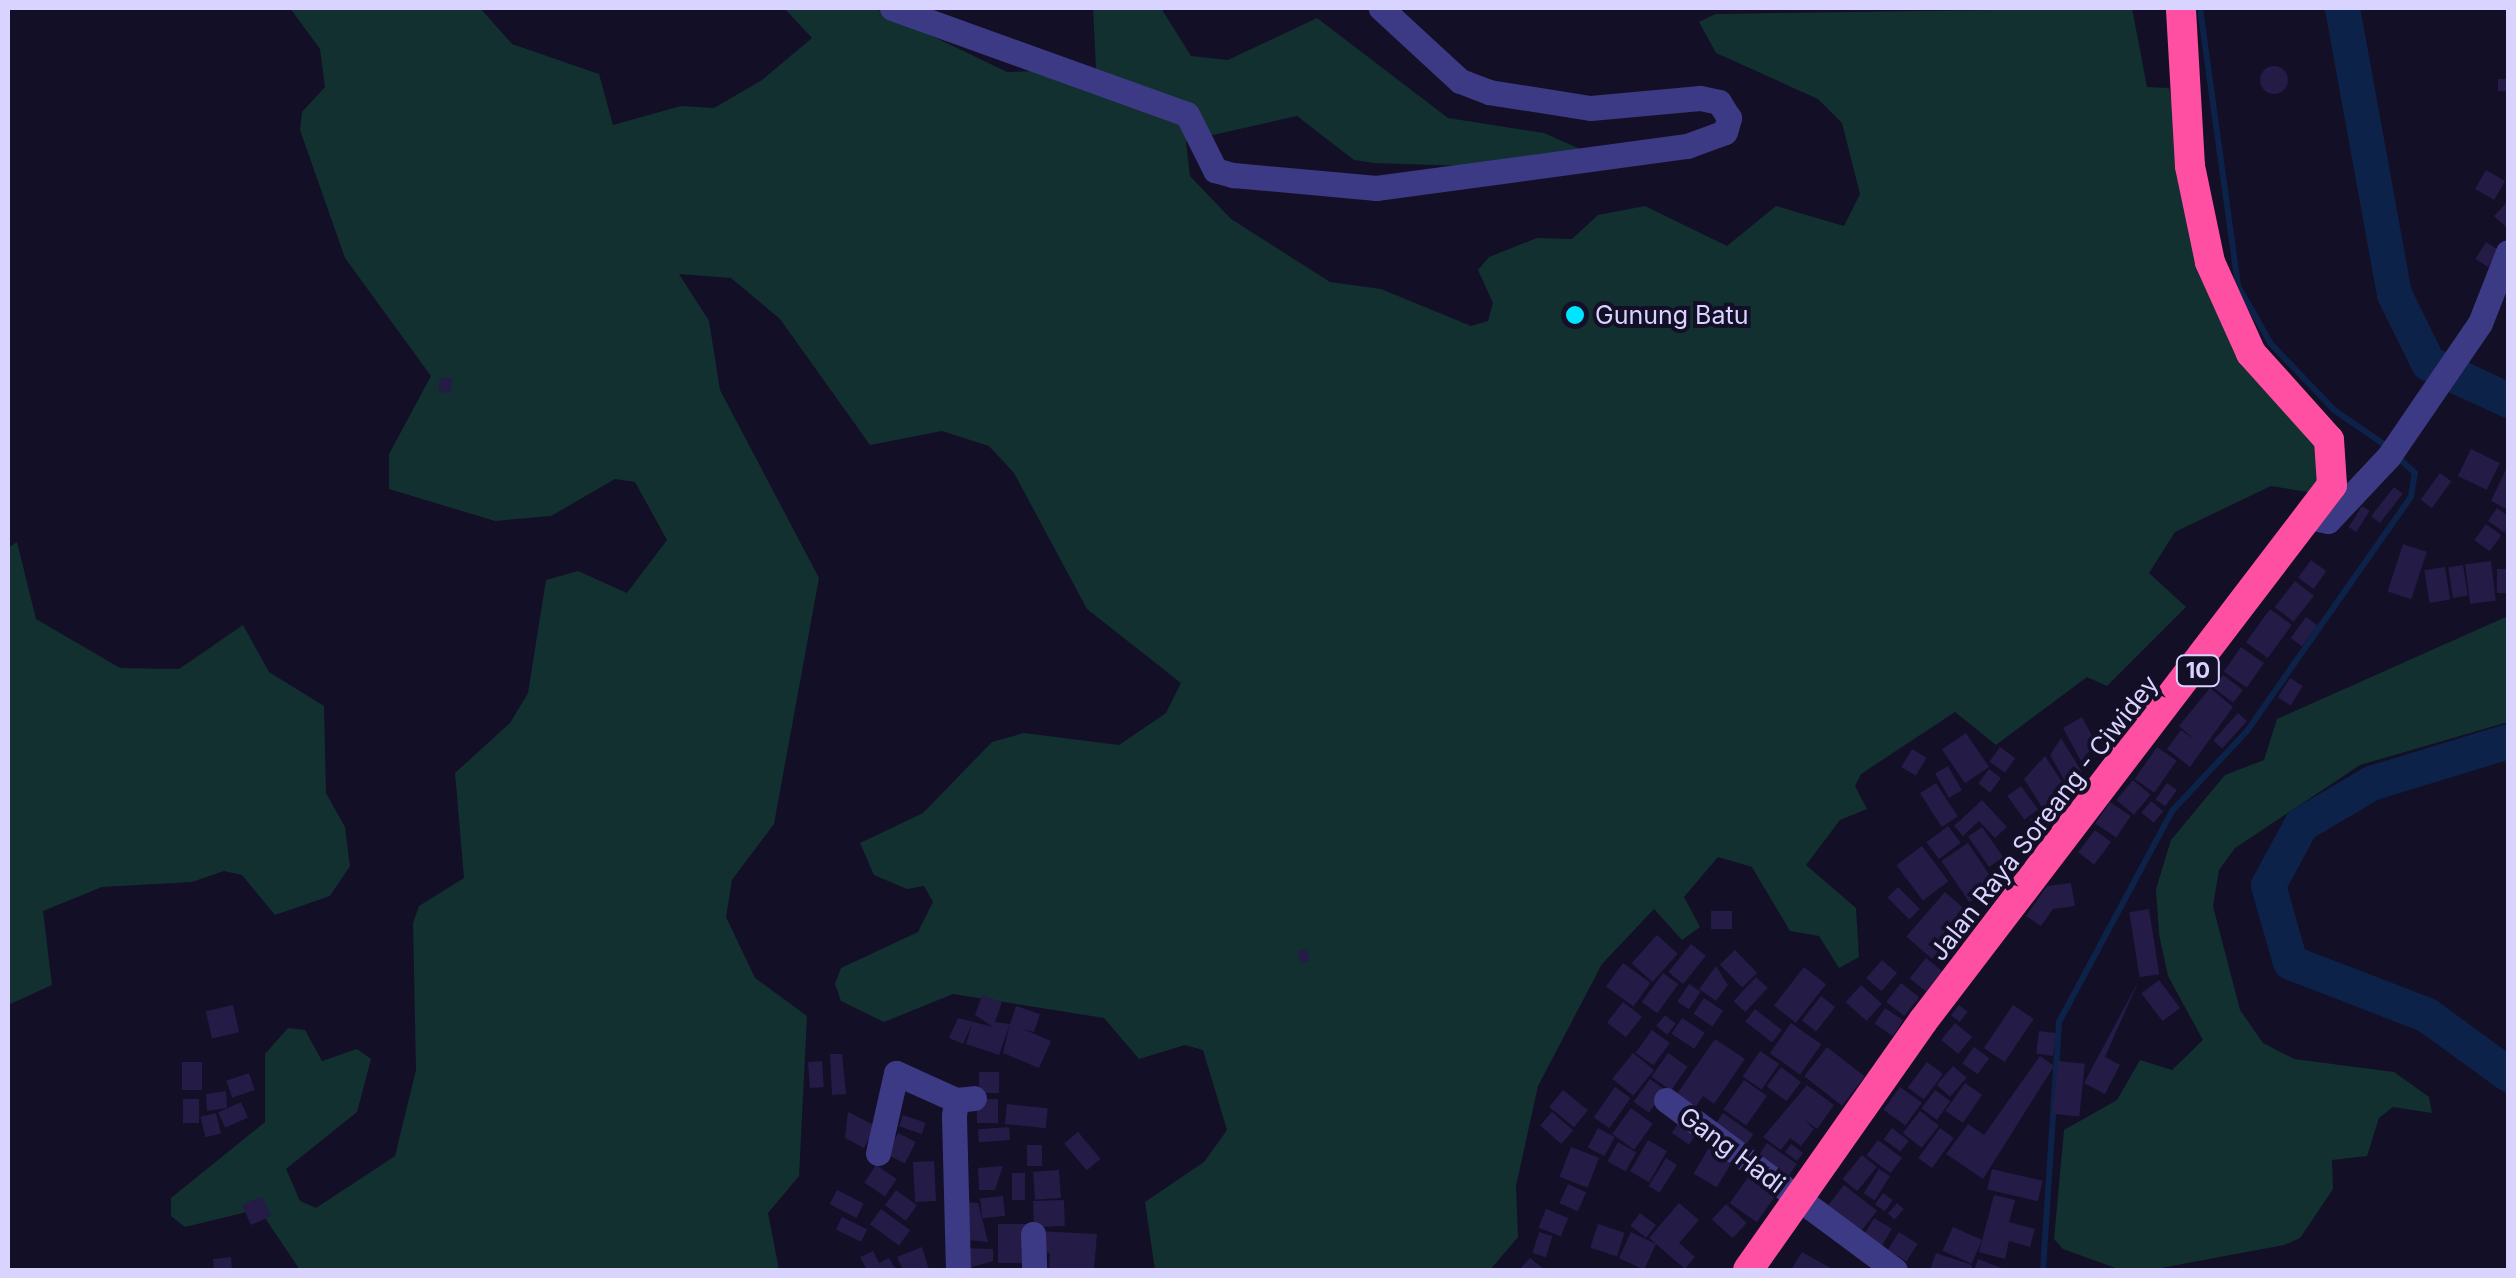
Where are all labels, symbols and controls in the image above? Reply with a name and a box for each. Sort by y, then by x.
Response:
place label: Gunung Batu [1595,300,1748,330]
marker: Gunung Batu [1564,304,1586,326]
road number: 10 [2176,654,2220,688]
street label: Jalan Raya Soreang - Ciwidey [1923,669,2165,967]
street label: Gang Hadi [1674,1101,1790,1199]

